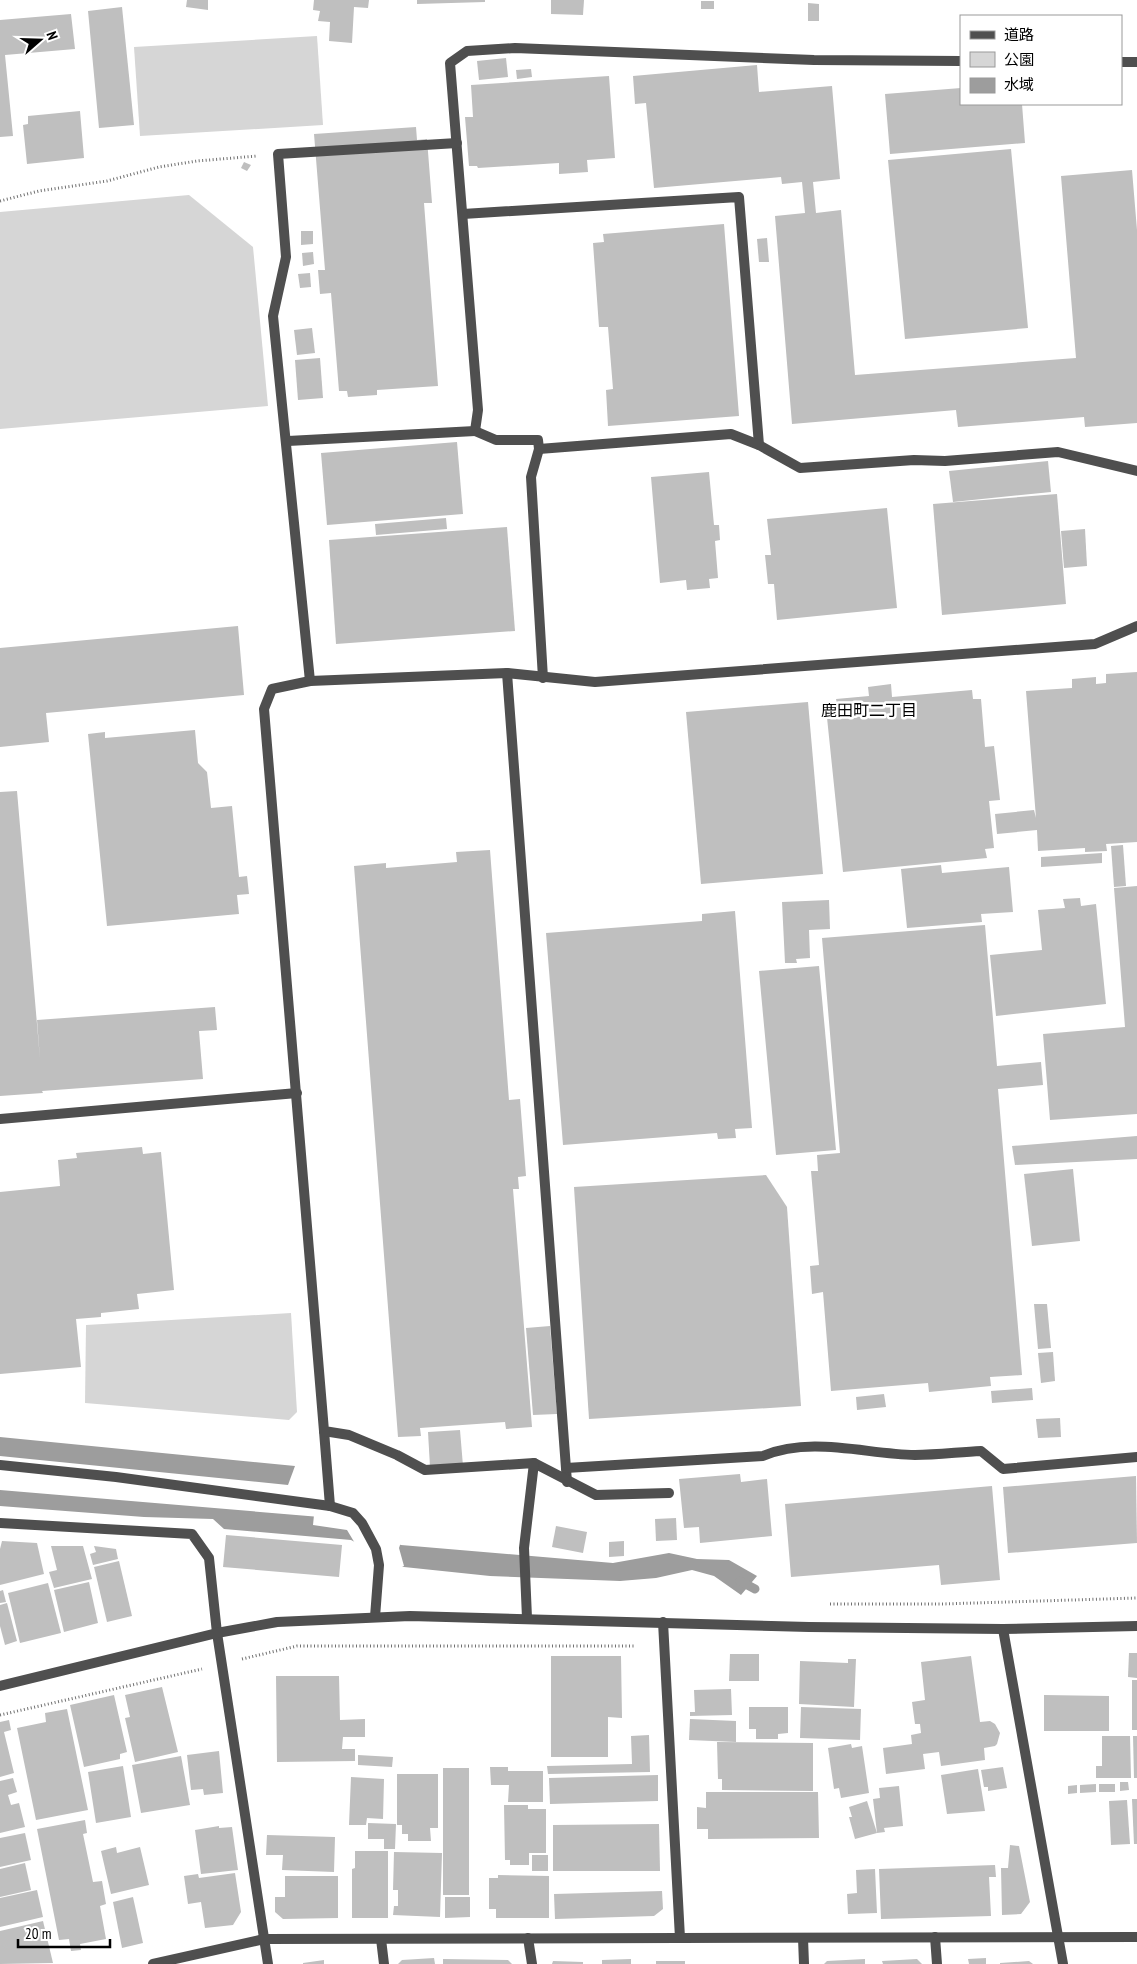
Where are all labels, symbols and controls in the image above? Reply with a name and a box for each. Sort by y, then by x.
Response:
north arrow [15,15,65,65]
legend [960,15,1122,105]
text: 道路 [1004,25,1034,44]
text: N [42,29,62,42]
text: 公園 [1004,50,1034,69]
text: 水域 [1004,75,1034,94]
district label: 鹿田町二丁目 [821,700,917,720]
scale bar [18,1916,110,1948]
text: 20 m [25,1924,51,1943]

